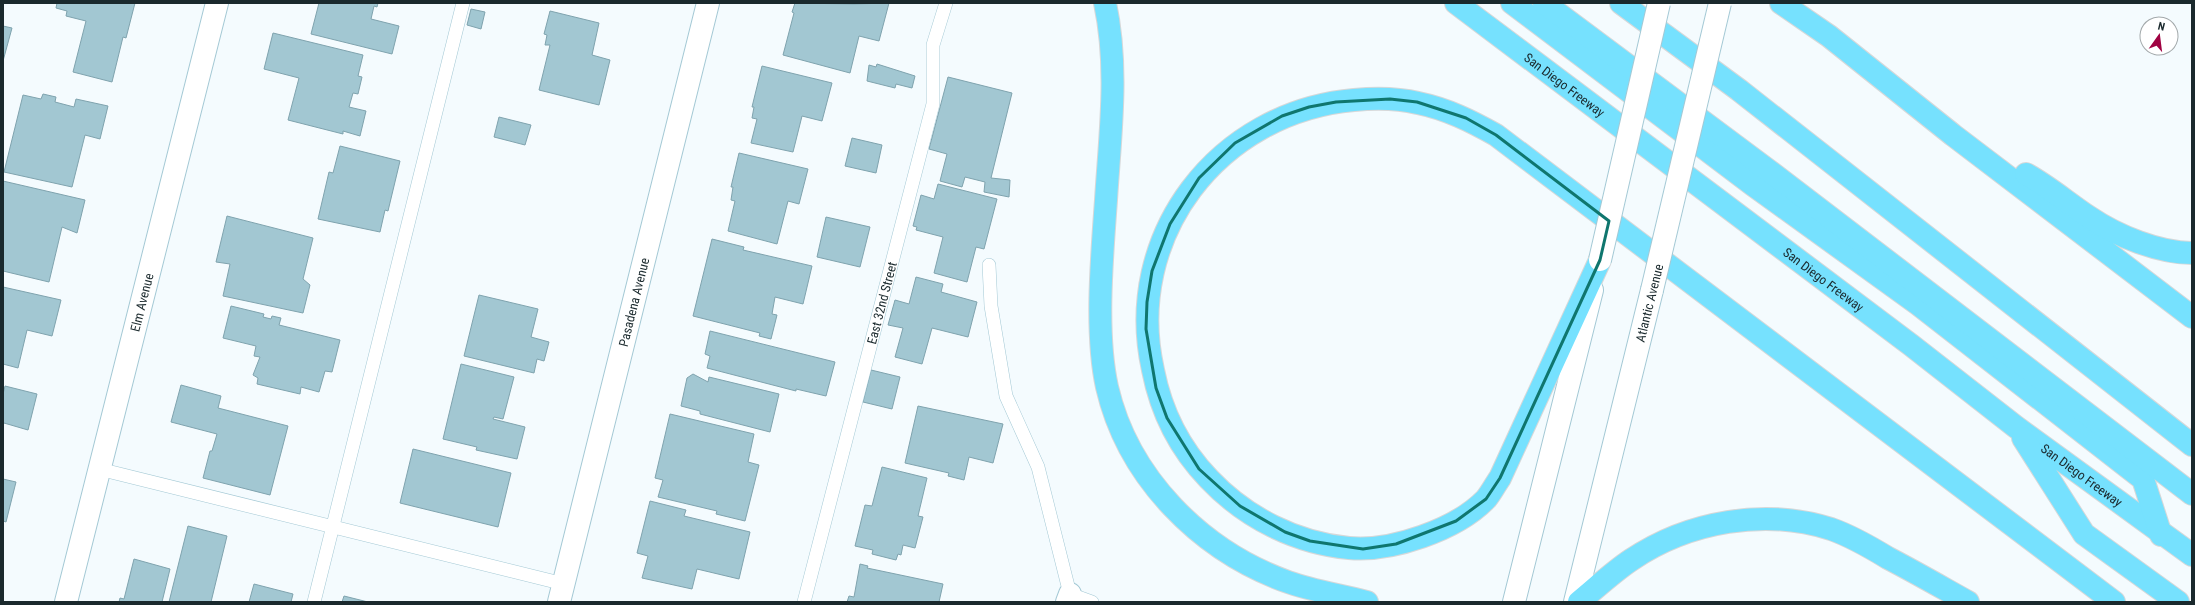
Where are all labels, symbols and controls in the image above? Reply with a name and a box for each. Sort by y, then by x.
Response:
north arrow [2139,16,2179,56]
text: N [2156,20,2166,34]
street label: San Diego Freeway [1521,50,1608,121]
street label: San Diego Freeway [1780,245,1867,315]
street label: Pasadena Avenue [616,256,652,348]
street label: East 32nd Street [864,260,900,346]
street label: Atlantic Avenue [1633,262,1666,344]
street label: Elm Avenue [127,272,157,333]
street label: San Diego Freeway [2038,441,2126,510]

